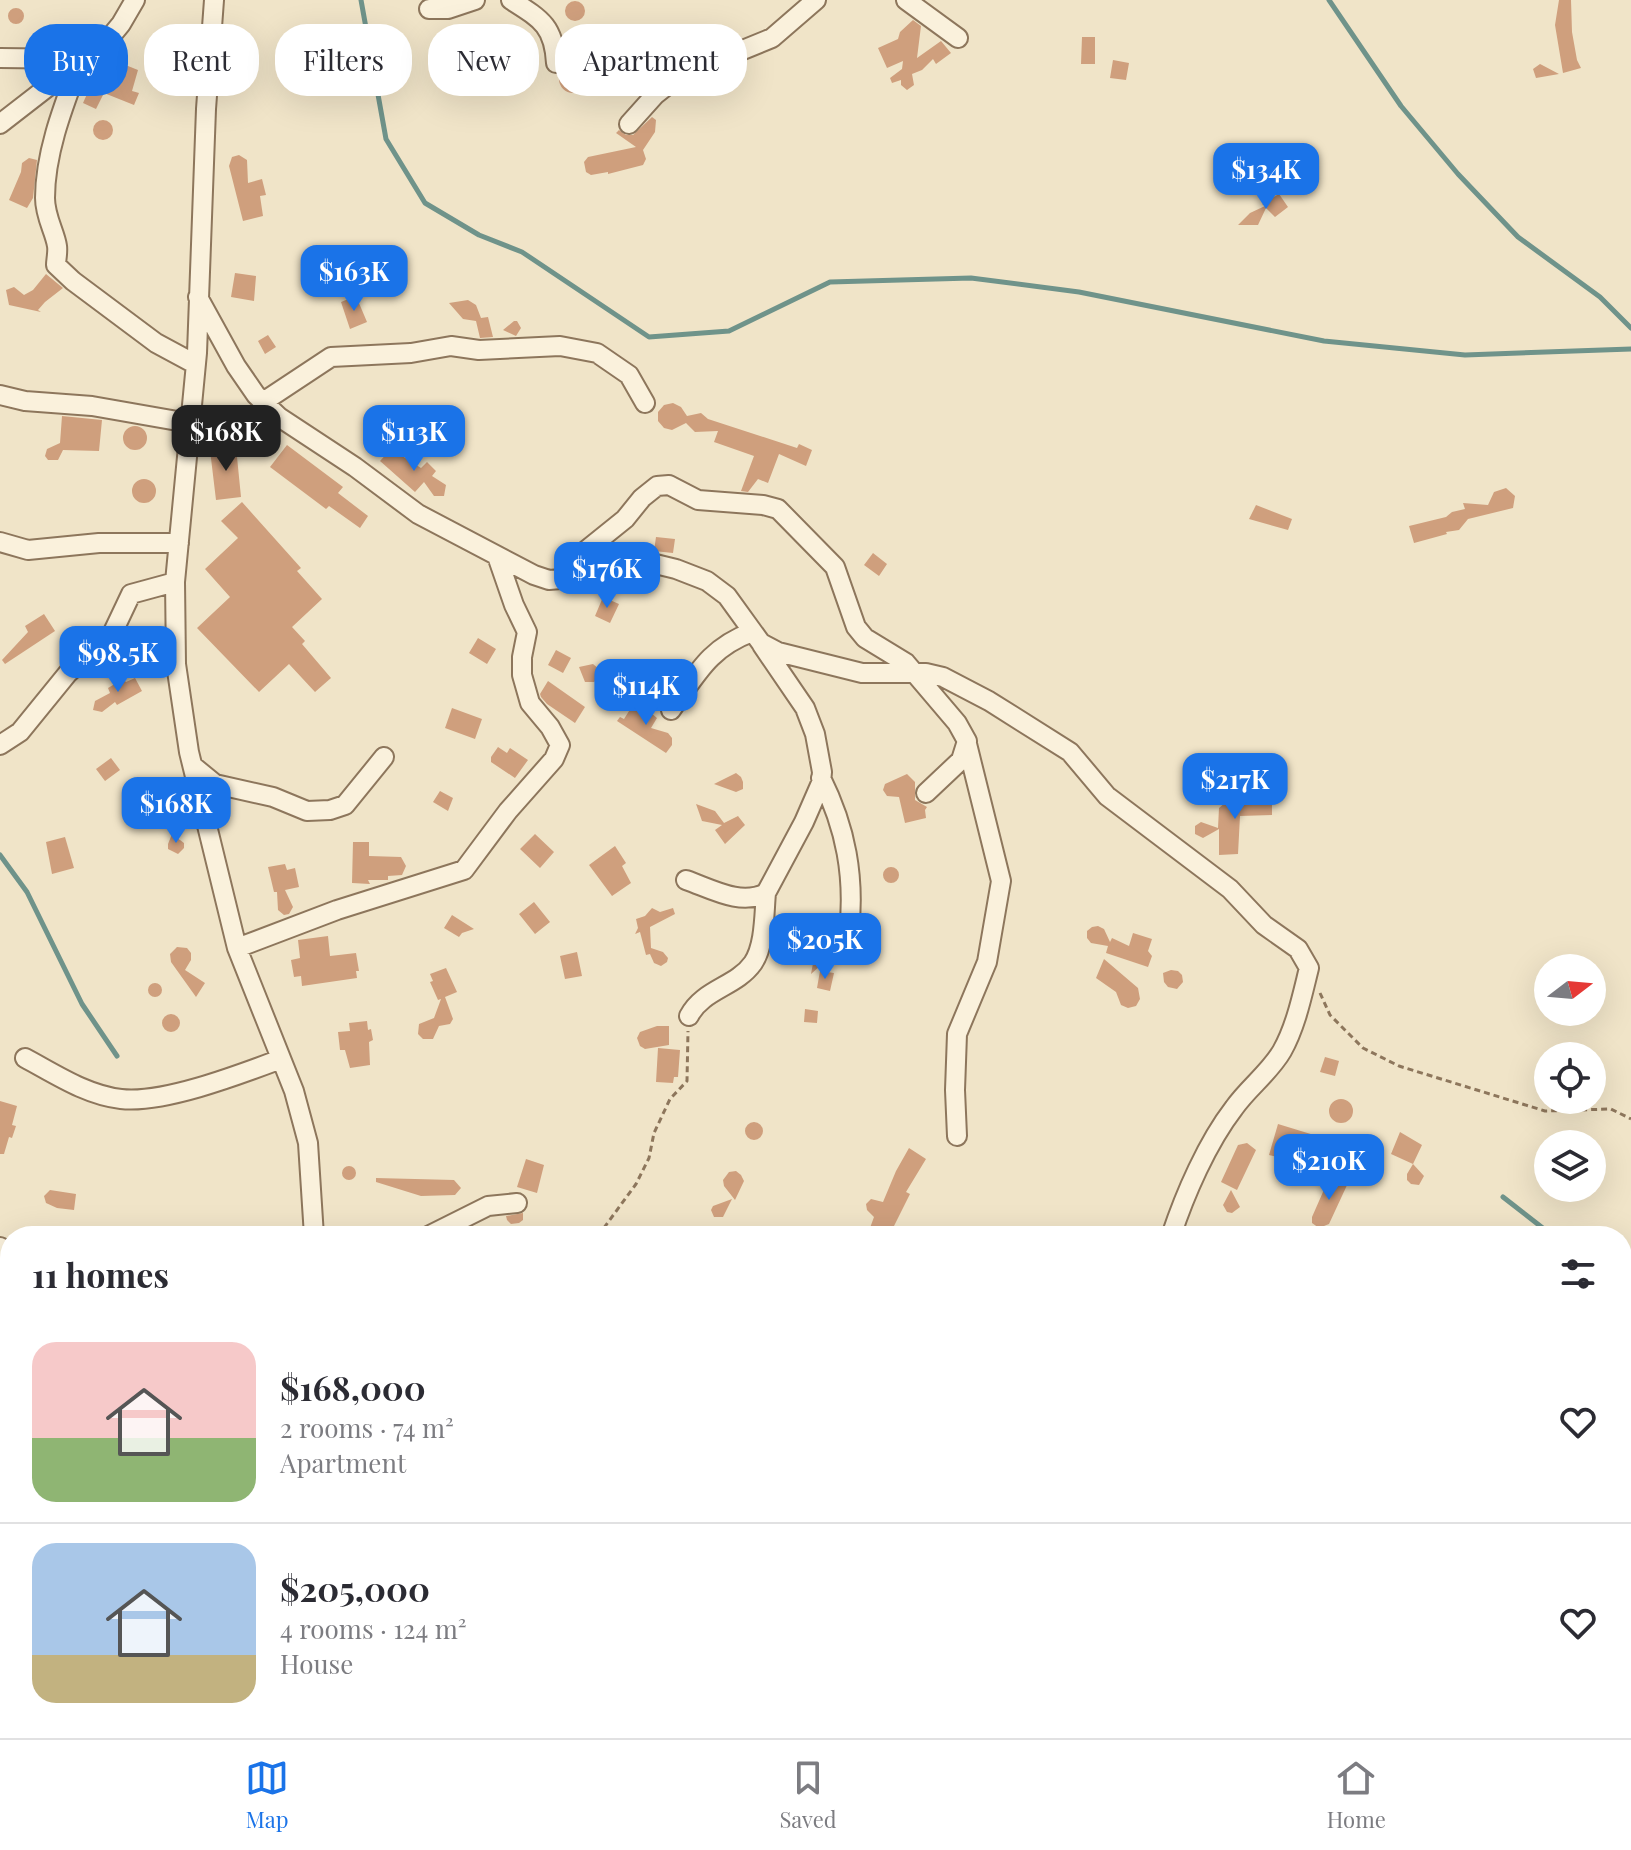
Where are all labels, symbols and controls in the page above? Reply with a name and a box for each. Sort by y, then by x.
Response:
chip: Buy [24,24,128,96]
chip: Rent [144,24,259,96]
chip: Filters [275,24,412,96]
chip: New [428,24,539,96]
chip: Apartment [555,24,747,96]
pin: $134K [1210,143,1322,211]
text: $134K [1231,151,1301,186]
pin: $163K [298,245,410,313]
text: $163K [319,253,389,288]
pin: $168K [170,405,282,473]
pin: $113K [358,405,470,473]
text: $168K [190,413,262,448]
text: $113K [381,413,447,448]
pin: $176K [551,542,663,610]
text: $176K [572,550,642,585]
pin: $98.5K [53,626,183,694]
text: $98.5K [77,634,159,669]
pin: $114K [590,659,702,727]
text: $114K [612,667,680,702]
pin: $217K [1179,753,1291,821]
text: $217K [1201,761,1269,796]
pin: $168K [120,777,232,845]
text: $168K [140,785,212,820]
pin: $205K [769,913,881,981]
text: $205K [787,921,863,956]
north arrow [1534,954,1606,1026]
map controls [1534,954,1606,1202]
button: locate [1534,1042,1606,1114]
button: layers [1534,1130,1606,1202]
pin: $210K [1273,1134,1385,1202]
text: $210K [1292,1142,1366,1177]
text: 11 homes [32,1251,169,1297]
icon: filters [1556,1252,1600,1296]
text: $168,000 [280,1364,426,1410]
icon: home [96,1374,192,1470]
icon: heart [1556,1400,1600,1444]
text: 2 rooms · 74 m² [280,1410,454,1445]
text: Apartment [280,1445,406,1480]
text: $205,000 [280,1565,430,1611]
icon: home [96,1575,192,1671]
icon: heart [1556,1601,1600,1645]
text: 4 rooms · 124 m² [280,1611,467,1646]
text: House [280,1646,353,1681]
tab: Map [245,1756,289,1834]
tab: Saved [779,1756,837,1834]
tab: Home [1327,1756,1386,1834]

